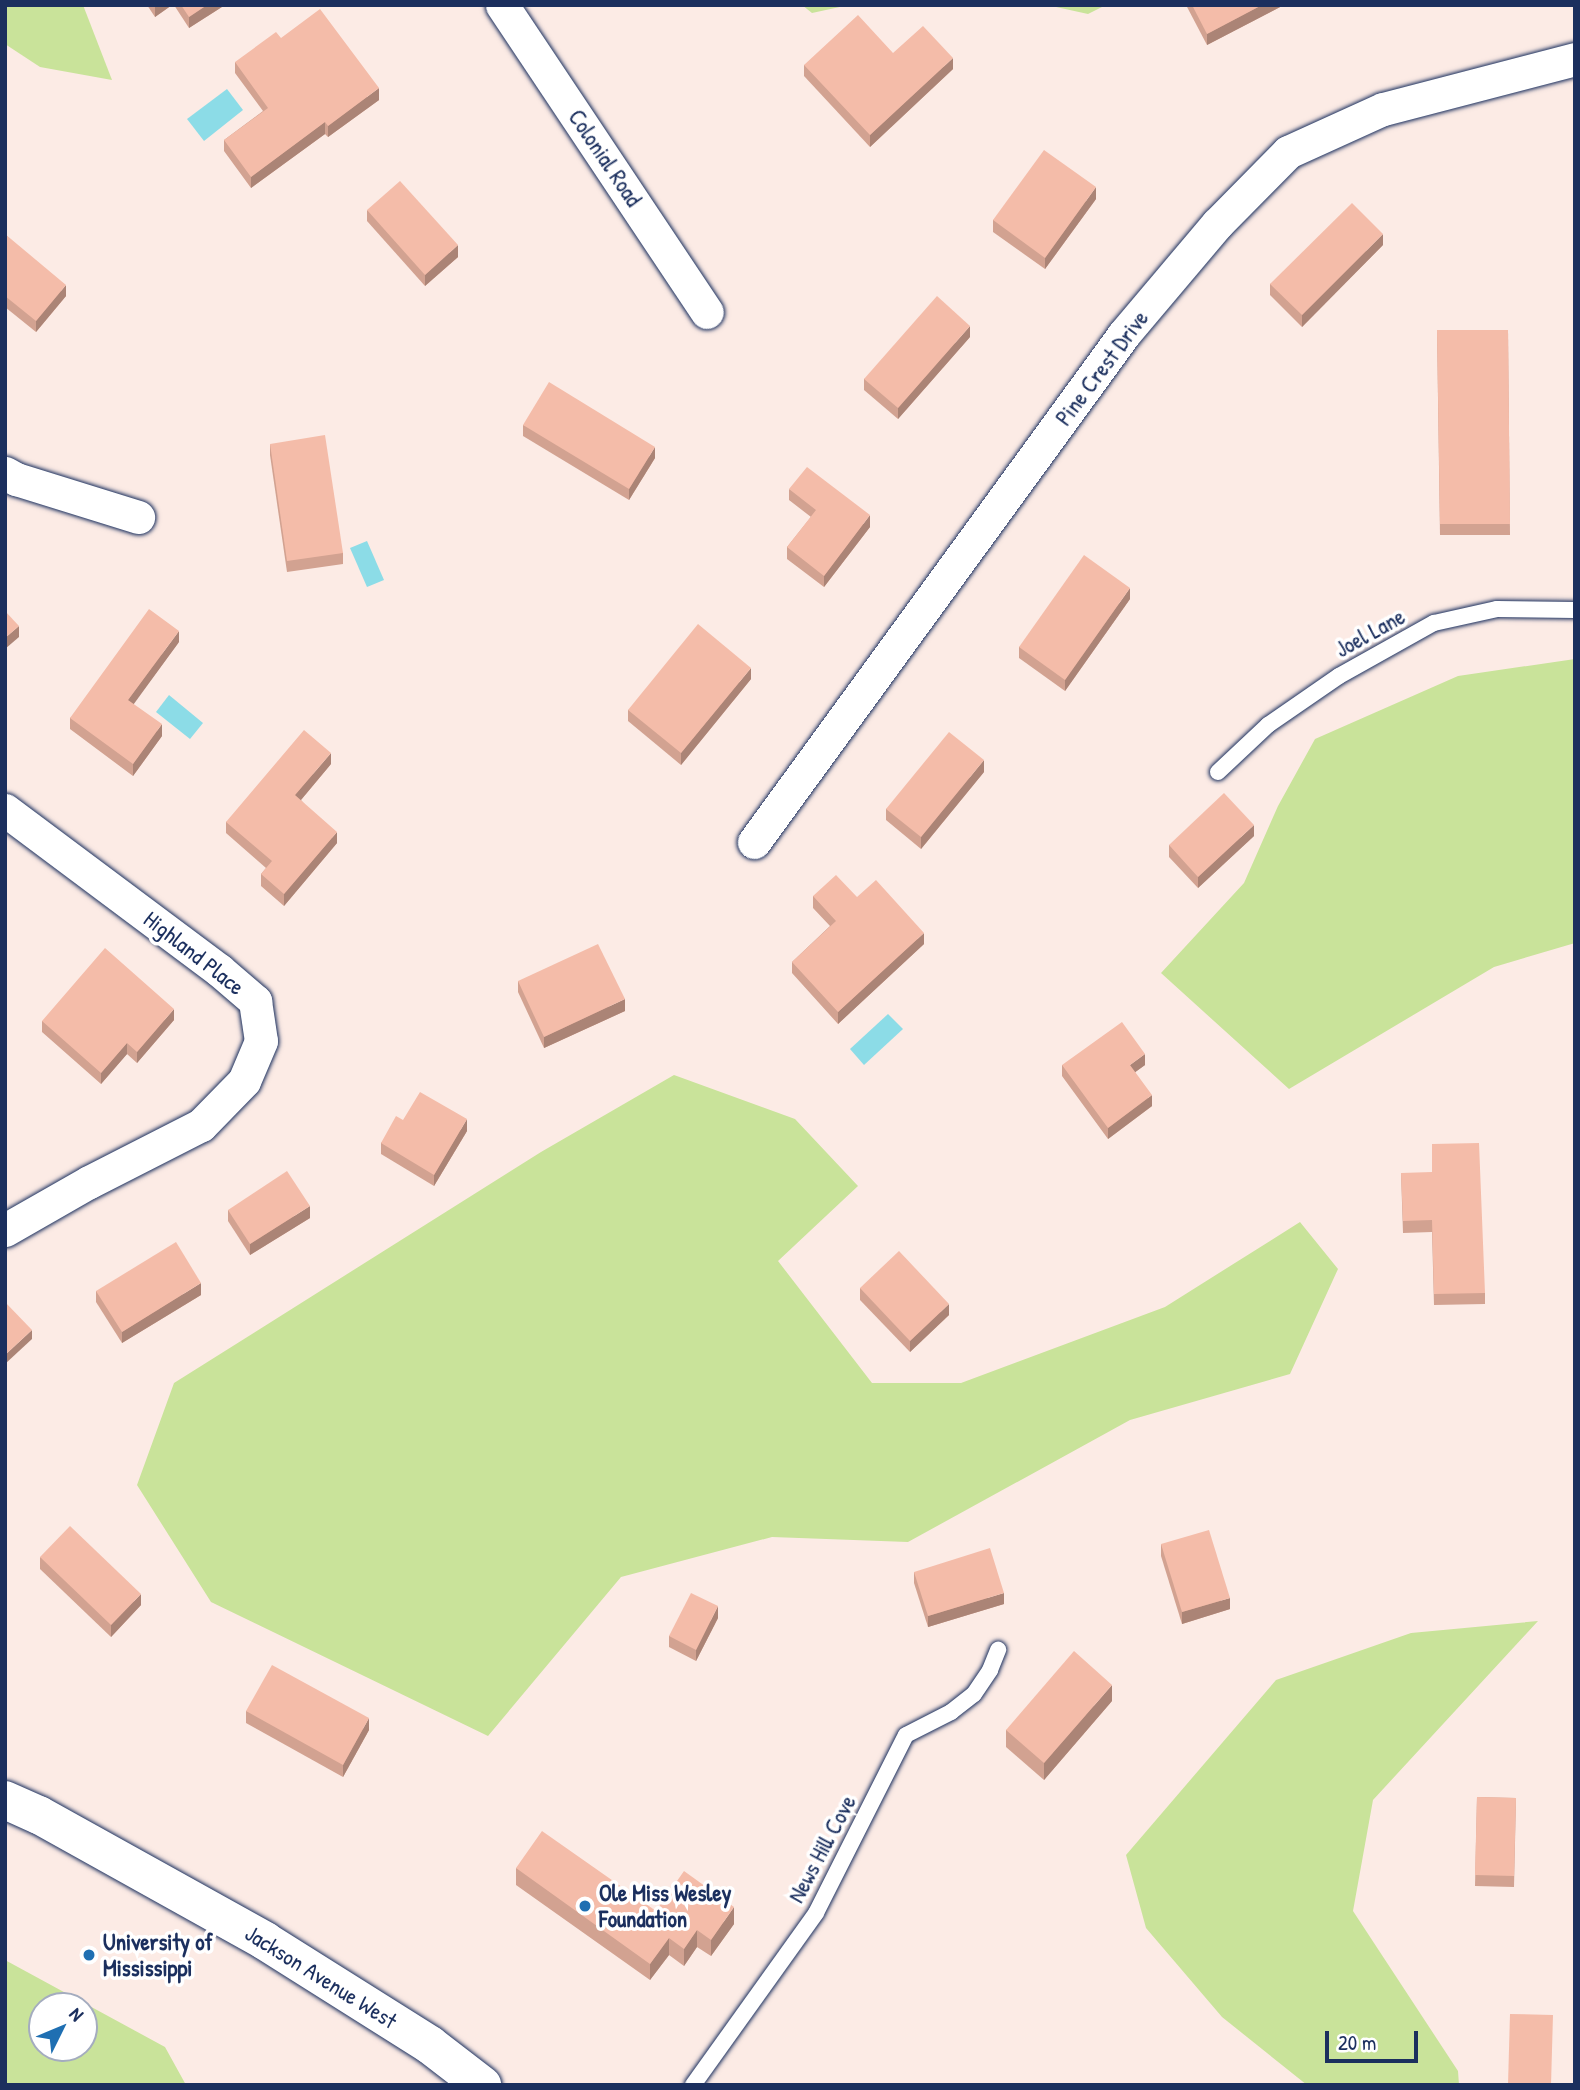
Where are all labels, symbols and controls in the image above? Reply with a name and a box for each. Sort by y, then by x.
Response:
street label: Colonial Road [563,104,647,212]
street label: Pine Crest Drive [1050,305,1154,431]
street label: Joel Lane [1330,603,1410,663]
street label: Highland Place [138,905,250,1001]
street label: News Hill Cove [782,1791,862,1907]
place label: Ole Miss Wesley Foundation [599,1879,731,1933]
marker: Ole Miss Wesley Foundation [577,1898,593,1914]
street label: Jackson Avenue West [240,1919,402,2035]
place label: University of Mississippi [103,1928,213,1982]
marker: University of Mississippi [81,1947,97,1963]
north arrow [28,1992,98,2062]
text: N [64,2001,90,2027]
scale bar [1328,2016,1421,2060]
text: 20 m [1338,2028,1376,2057]

